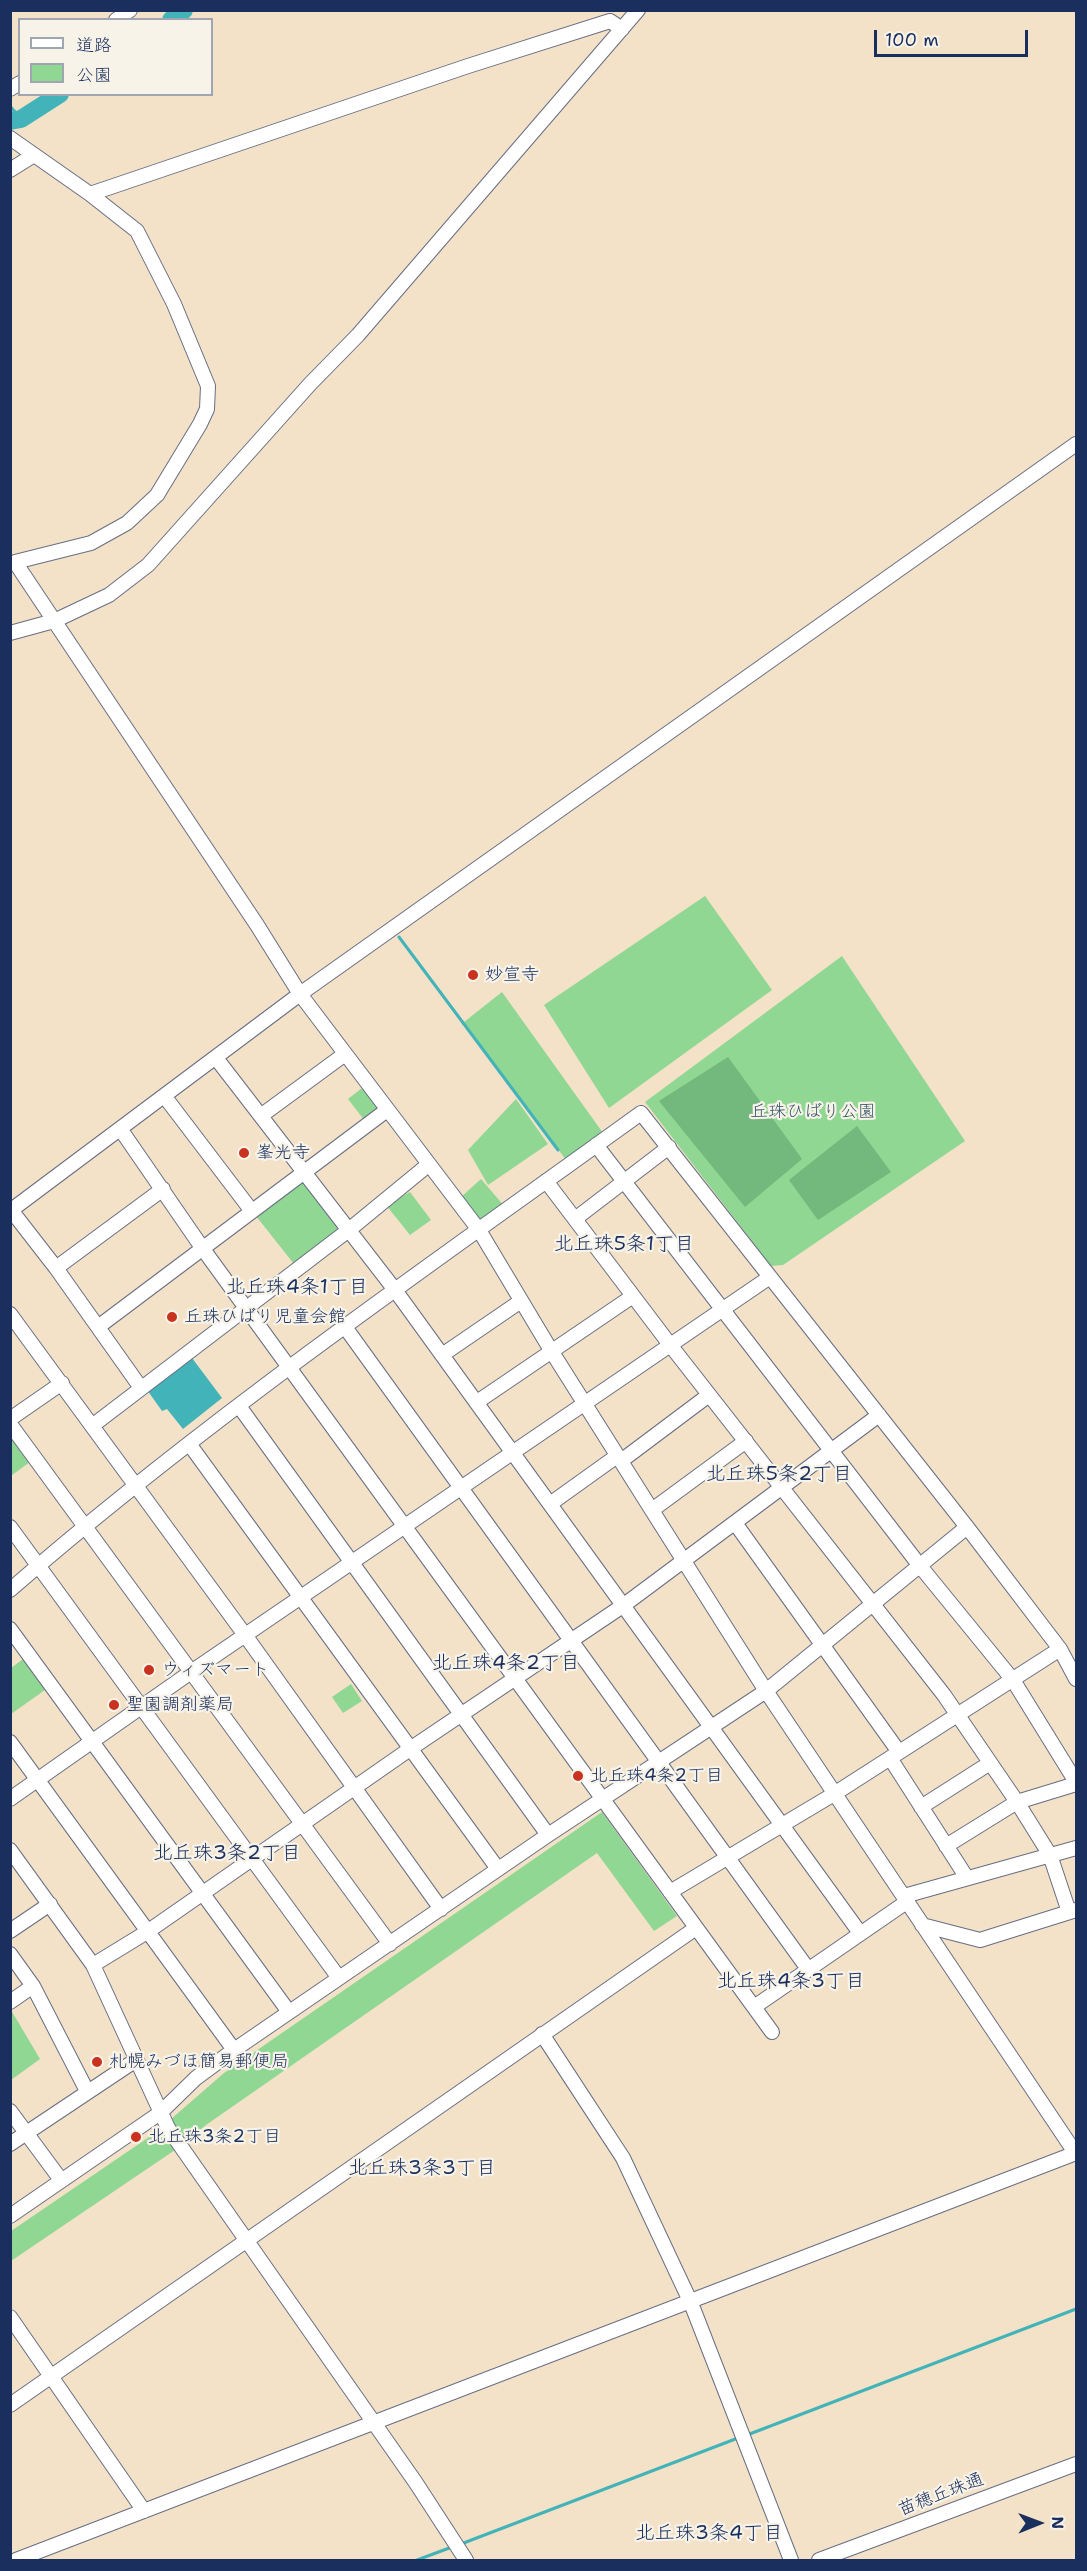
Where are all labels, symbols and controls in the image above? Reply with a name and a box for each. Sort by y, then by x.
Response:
legend [18,18,213,96]
scale bar [877,18,1032,56]
text: 100 m [885,28,939,52]
text: 道路 [76,33,112,57]
text: 公園 [76,63,112,87]
place label: 妙宣寺 [485,964,539,986]
marker: 妙宣寺 [466,968,480,982]
park label: 丘珠ひばり公園 [750,1101,876,1123]
place label: 峯光寺 [256,1142,310,1164]
marker: 峯光寺 [237,1146,251,1160]
district label: 北丘珠5条1丁目 [554,1233,694,1257]
district label: 北丘珠4条1丁目 [226,1276,368,1300]
place label: 丘珠ひばり児童会館 [184,1306,346,1328]
marker: 丘珠ひばり児童会館 [165,1310,179,1324]
district label: 北丘珠5条2丁目 [706,1463,852,1487]
district label: 北丘珠4条2丁目 [432,1652,580,1676]
place label: ウィズマート [161,1659,269,1681]
marker: ウィズマート [142,1663,156,1677]
place label: 聖園調剤薬局 [126,1694,234,1716]
marker: 聖園調剤薬局 [107,1698,121,1712]
place label: 北丘珠4条2丁目 [590,1765,723,1787]
marker: 北丘珠4条2丁目 [571,1769,585,1783]
district label: 北丘珠3条2丁目 [153,1842,301,1866]
district label: 北丘珠4条3丁目 [717,1970,865,1994]
place label: 札幌みづほ簡易郵便局 [109,2051,289,2073]
marker: 札幌みづほ簡易郵便局 [90,2055,104,2069]
place label: 北丘珠3条2丁目 [148,2126,281,2148]
marker: 北丘珠3条2丁目 [129,2130,143,2144]
district label: 北丘珠3条3丁目 [348,2157,496,2181]
street label: 苗穂丘珠通 [895,2469,987,2521]
north arrow [1009,2493,1069,2553]
text: N [1047,2516,1068,2529]
district label: 北丘珠3条4丁目 [635,2522,783,2546]

